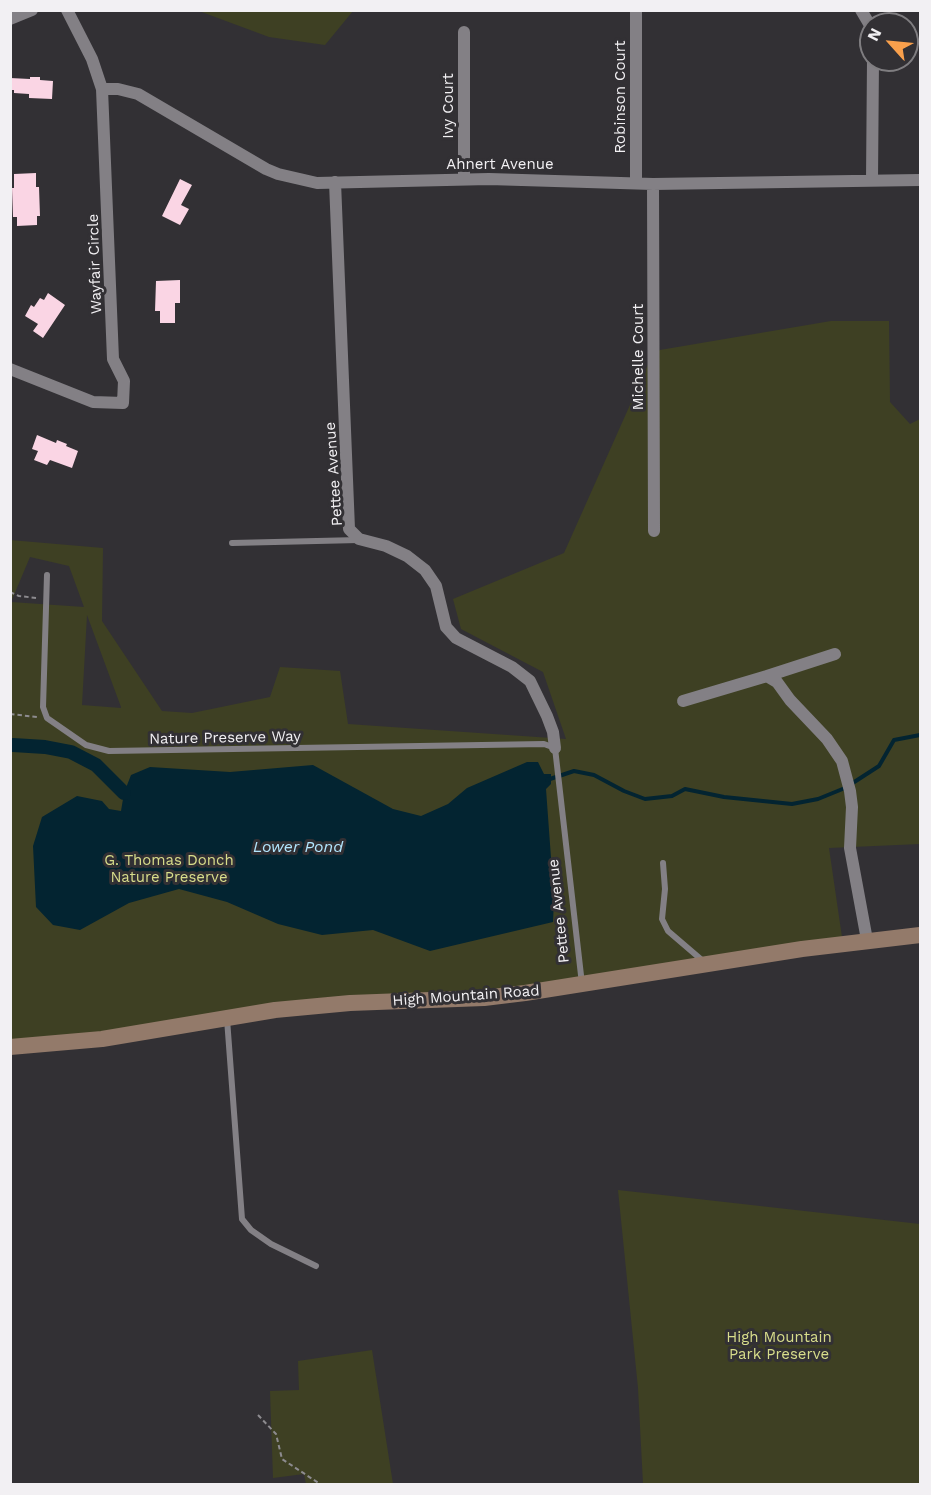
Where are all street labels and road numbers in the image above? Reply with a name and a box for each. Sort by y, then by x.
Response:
street label: Robinson Court [612,40,630,154]
street label: Ivy Court [440,73,458,139]
street label: Ahnert Avenue [446,156,554,174]
street label: Wayfair Circle [84,213,106,315]
street label: Michelle Court [630,304,648,410]
street label: Pettee Avenue [321,421,347,527]
street label: Nature Preserve Way [149,728,301,748]
street label: Pettee Avenue [545,858,573,964]
street label: High Mountain Road [392,982,540,1010]

